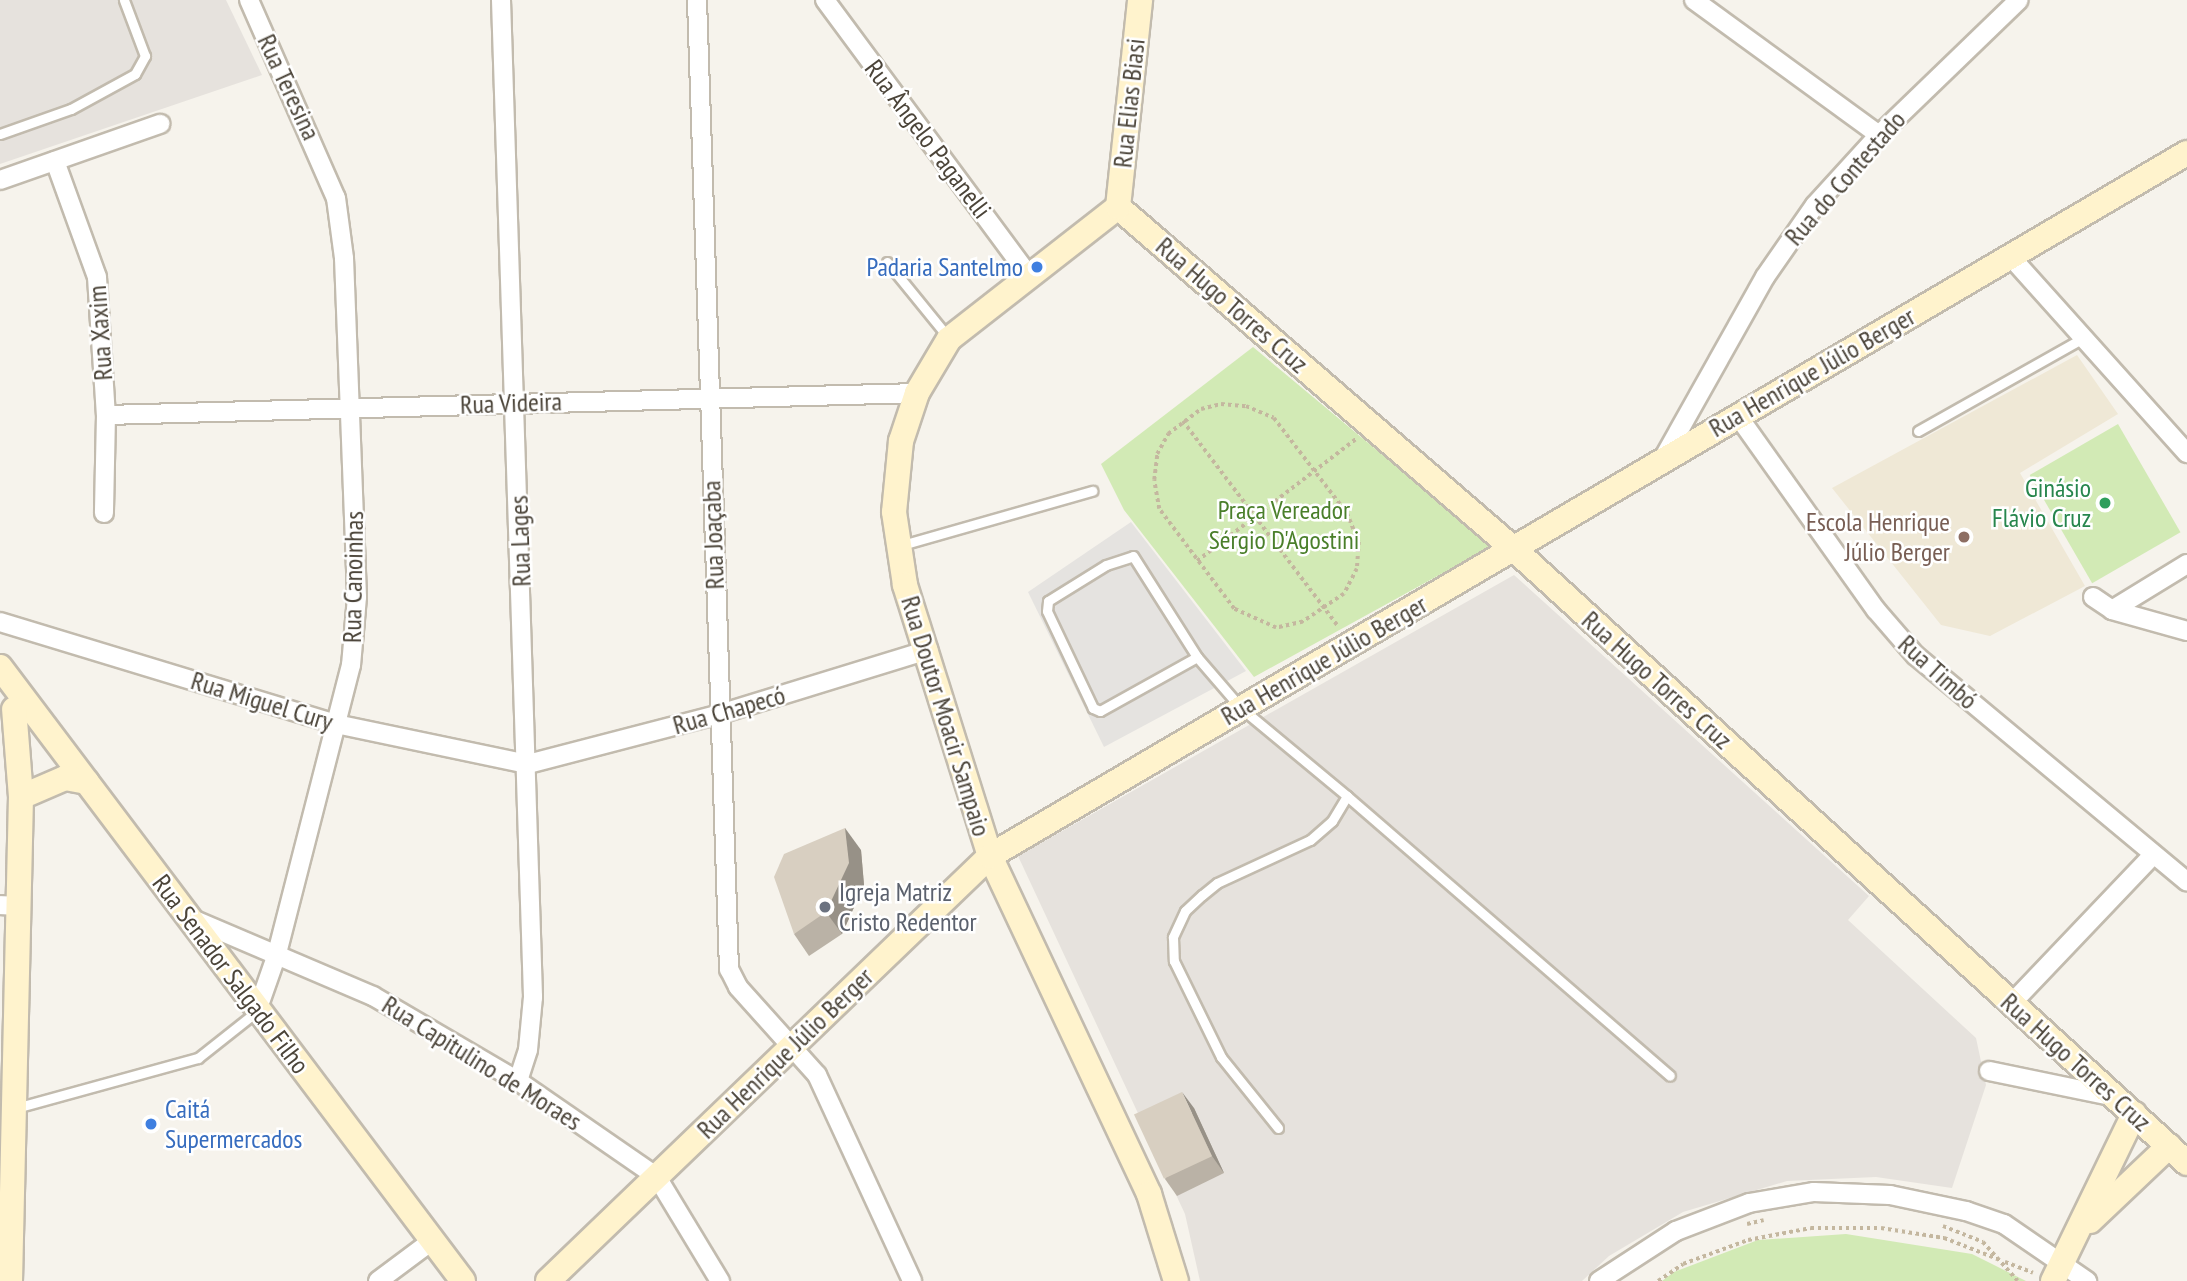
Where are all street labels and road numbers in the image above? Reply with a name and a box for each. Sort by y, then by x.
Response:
street label: Rua Teresina [251,29,327,145]
street label: Rua Elias Biasi [1107,37,1151,169]
street label: Rua Ângelo Paganelli [858,53,998,225]
street label: Rua do Contestado [1778,104,1912,252]
street label: Rua Hugo Torres Cruz [1149,230,1315,380]
street label: Rua Xaxim [81,284,119,382]
street label: Rua Henrique Júlio Berger [1704,300,1920,444]
street label: Rua Videira [459,386,563,420]
street label: Rua Joaçaba [696,480,730,590]
street label: Rua Lages [503,495,537,587]
street label: Rua Canoinhas [336,511,370,643]
street label: Rua Henrique Júlio Berger [1216,588,1432,732]
street label: Rua Doutor Moacir Sampaio [895,592,997,840]
street label: Rua Hugo Torres Cruz [1575,604,1739,756]
street label: Rua Timbó [1892,628,1984,716]
street label: Rua Miguel Cury [187,665,337,737]
street label: Rua Chapecó [669,679,789,741]
street label: Rua Senador Salgado Filho [146,868,316,1080]
street label: Rua Henrique Júlio Berger [691,961,879,1145]
street label: Rua Hugo Torres Cruz [1994,986,2158,1138]
street label: Rua Capitulino de Moraes [377,989,587,1137]

